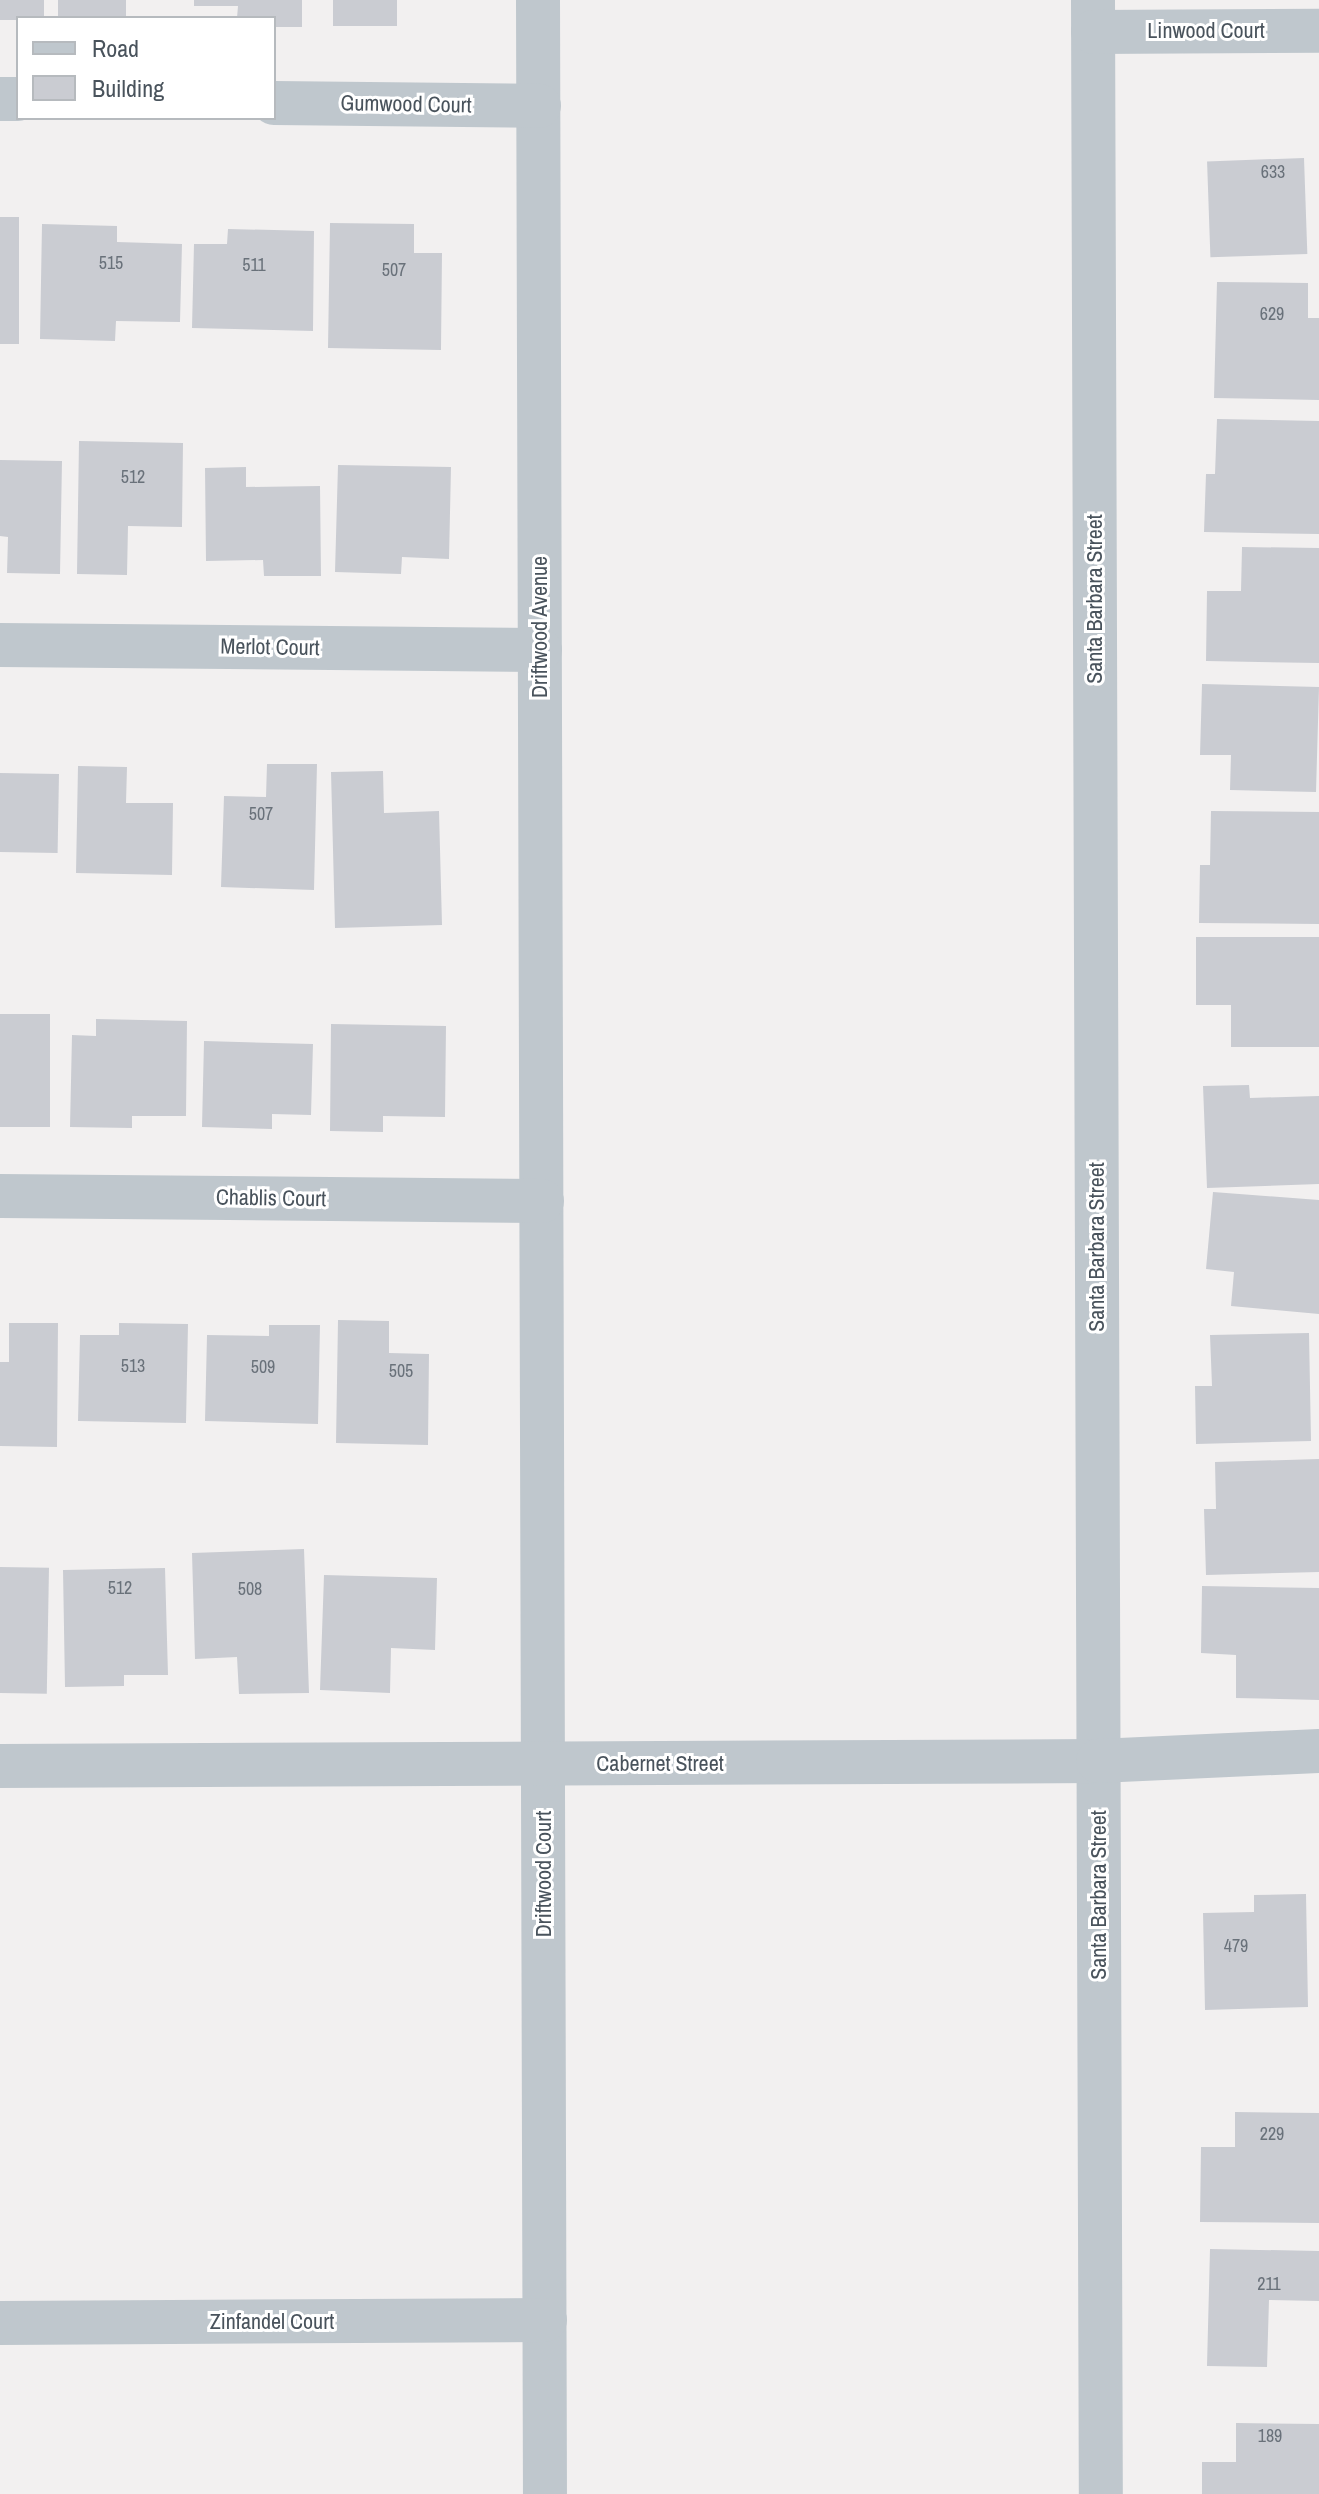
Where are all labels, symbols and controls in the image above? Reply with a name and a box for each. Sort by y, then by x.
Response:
legend [16,16,276,120]
street label: Linwood Court [1147,18,1265,44]
text: Road [92,32,139,64]
text: Building [92,72,164,104]
street label: Gumwood Court [340,90,472,118]
house number: 633 [1261,161,1285,183]
house number: 515 [99,252,123,274]
house number: 511 [242,254,266,276]
house number: 507 [382,259,406,281]
house number: 629 [1260,303,1284,325]
house number: 512 [121,466,145,488]
street label: Santa Barbara Street [1082,514,1108,684]
street label: Driftwood Avenue [527,555,553,699]
street label: Merlot Court [220,633,320,661]
house number: 507 [249,803,273,825]
street label: Santa Barbara Street [1084,1162,1110,1332]
street label: Chablis Court [216,1184,326,1212]
house number: 513 [121,1355,145,1377]
house number: 509 [251,1356,275,1378]
house number: 505 [389,1360,413,1382]
house number: 512 [108,1577,132,1599]
house number: 508 [238,1578,262,1600]
street label: Cabernet Street [596,1751,724,1777]
street label: Santa Barbara Street [1086,1810,1112,1980]
street label: Driftwood Court [531,1811,557,1937]
house number: 479 [1224,1935,1248,1957]
house number: 229 [1260,2123,1284,2145]
house number: 211 [1257,2273,1281,2295]
street label: Zinfandel Court [210,2309,334,2335]
house number: 189 [1258,2425,1282,2447]

